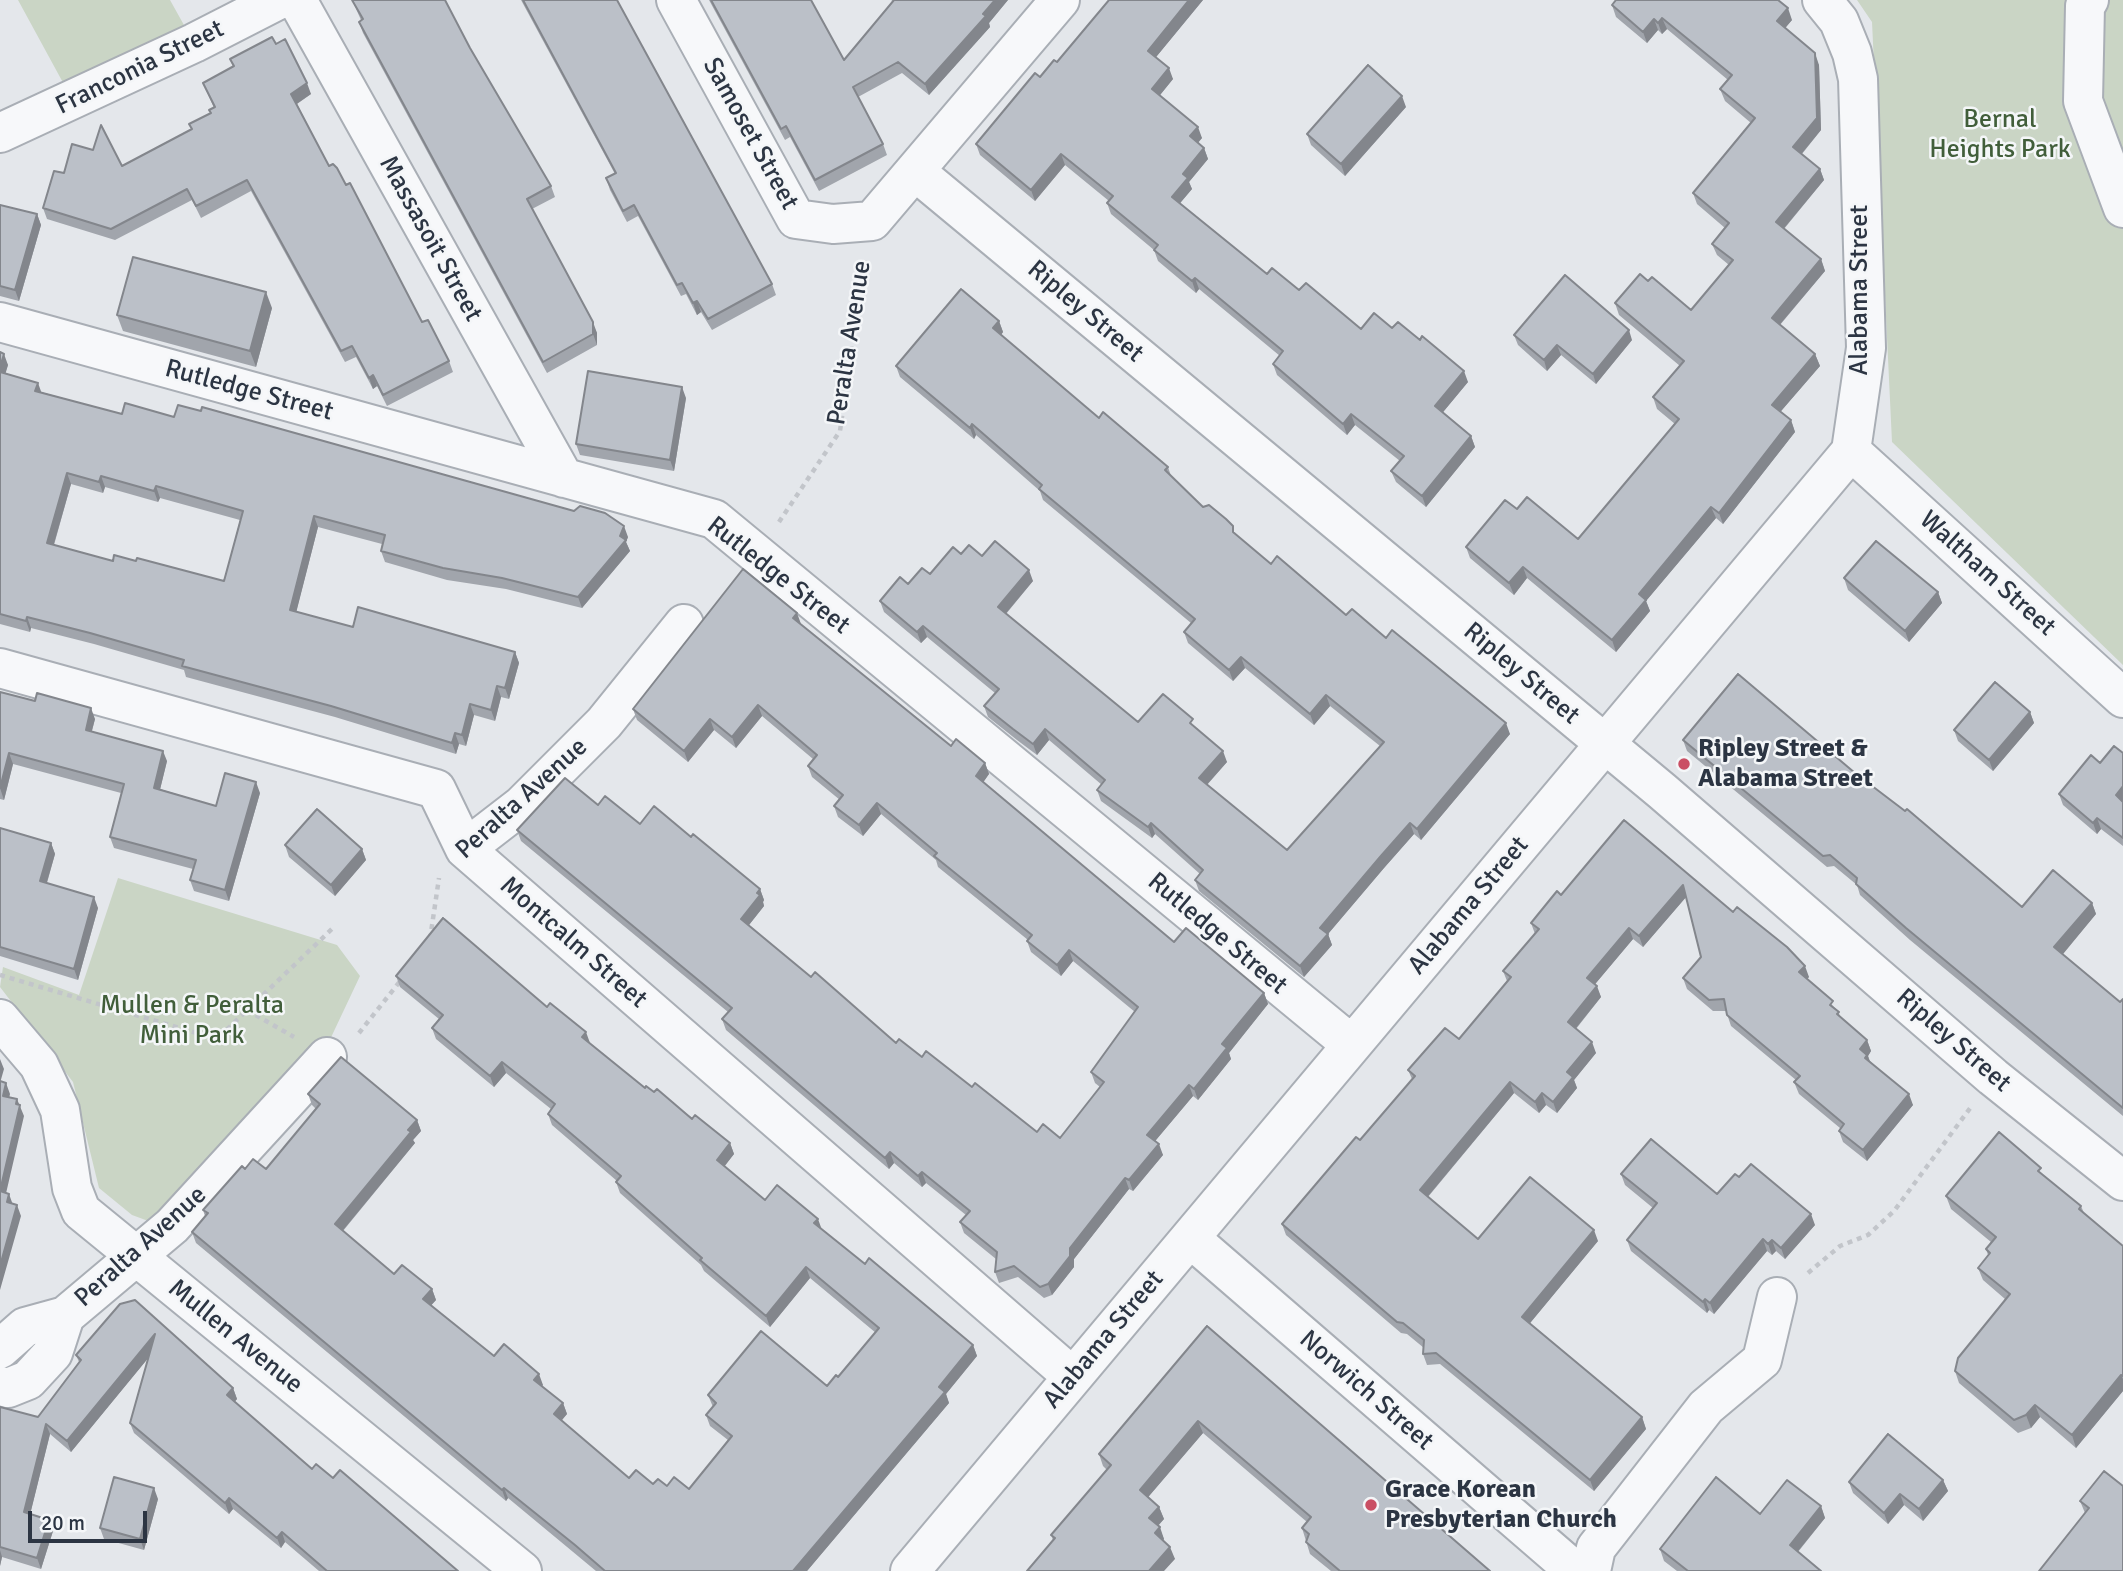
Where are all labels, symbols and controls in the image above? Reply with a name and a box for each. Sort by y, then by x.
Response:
street label: Franconia Street [51,14,229,122]
street label: Samoset Street [695,53,805,215]
park label: Bernal Heights Park [1929,104,2071,166]
street label: Massasoit Street [372,151,488,327]
street label: Alabama Street [1844,205,1876,375]
street label: Ripley Street [1021,254,1149,370]
street label: Peralta Avenue [822,259,878,427]
street label: Rutledge Street [162,354,336,428]
street label: Waltham Street [1913,505,2061,643]
street label: Rutledge Street [700,511,856,641]
street label: Ripley Street [1457,616,1585,732]
street label: Peralta Avenue [450,732,594,866]
place label: Ripley Street & Alabama Street [1698,733,1873,794]
marker: Ripley Street & Alabama Street [1676,756,1692,772]
street label: Alabama Street [1402,831,1536,981]
street label: Rutledge Street [1141,867,1293,1001]
street label: Montcalm Street [493,871,653,1015]
street label: Ripley Street [1889,983,2017,1099]
park label: Mullen & Peralta Mini Park [100,990,284,1052]
street label: Peralta Avenue [69,1180,213,1314]
street label: Alabama Street [1037,1265,1171,1415]
street label: Mullen Avenue [161,1273,309,1401]
street label: Norwich Street [1293,1324,1439,1458]
place label: Grace Korean Presbyterian Church [1385,1474,1617,1536]
marker: Grace Korean Presbyterian Church [1363,1497,1379,1513]
scale bar [32,1498,150,1542]
text: 20 m [41,1510,85,1536]

